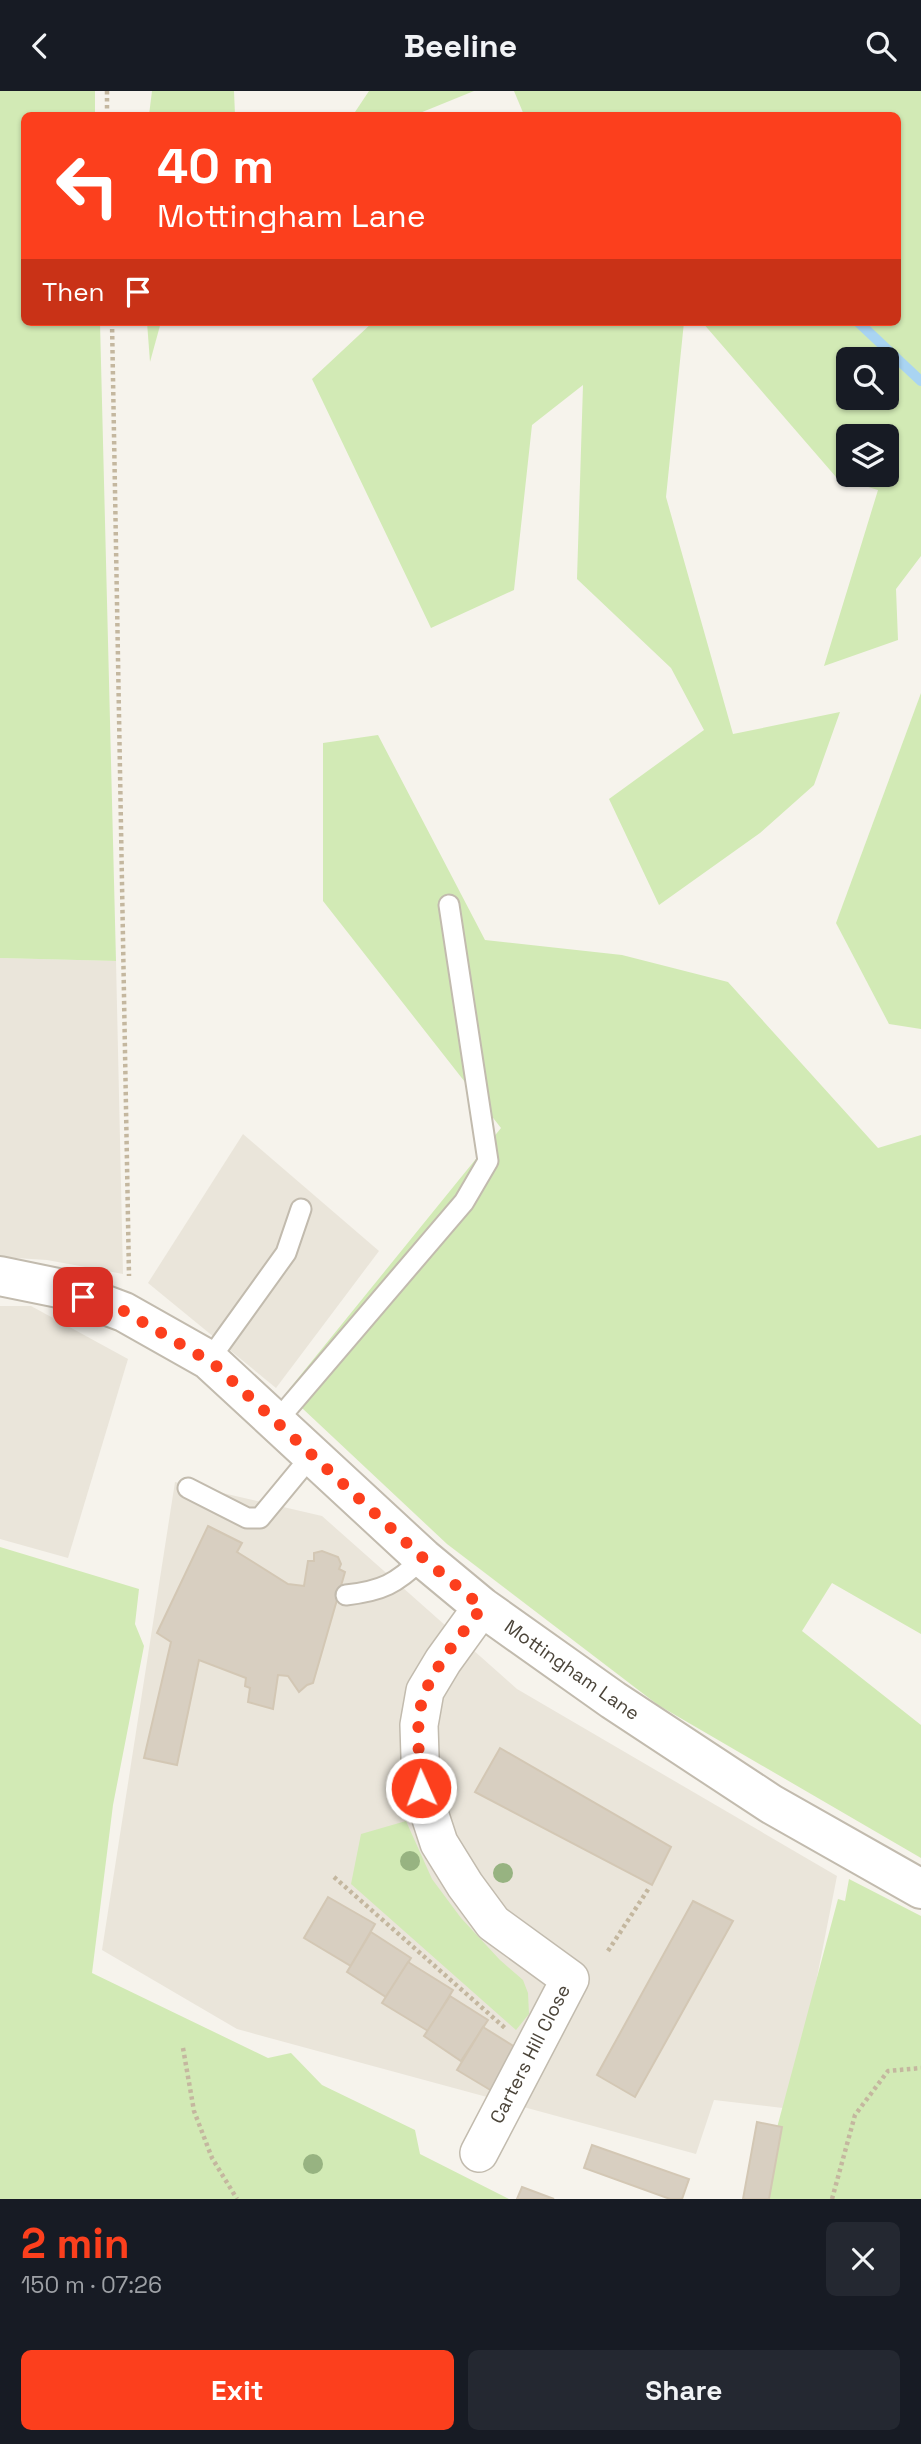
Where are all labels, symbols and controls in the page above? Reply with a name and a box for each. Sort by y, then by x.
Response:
text: Beeline [404,26,517,66]
icon: back [21,27,59,65]
icon: search [862,27,900,65]
text: 40 m [157,135,274,197]
icon: left [42,140,133,231]
text: Mottingham Lane [157,196,426,236]
icon: arrive [119,273,157,311]
text: Then [42,275,105,309]
map controls [836,347,899,487]
button: search [836,347,899,410]
button: layers [836,424,899,487]
pin [53,1267,113,1327]
icon: arrive [64,1278,102,1316]
street label: Mottingham Lane [499,1614,645,1726]
position arrow [384,1751,458,1825]
street label: Carters Hill Close [484,1980,576,2128]
text: 2 min [21,2217,130,2270]
button: close [826,2222,900,2296]
text: 150 m · 07:26 [21,2270,162,2300]
button: Exit [21,2350,454,2430]
button: Share [468,2350,900,2430]

